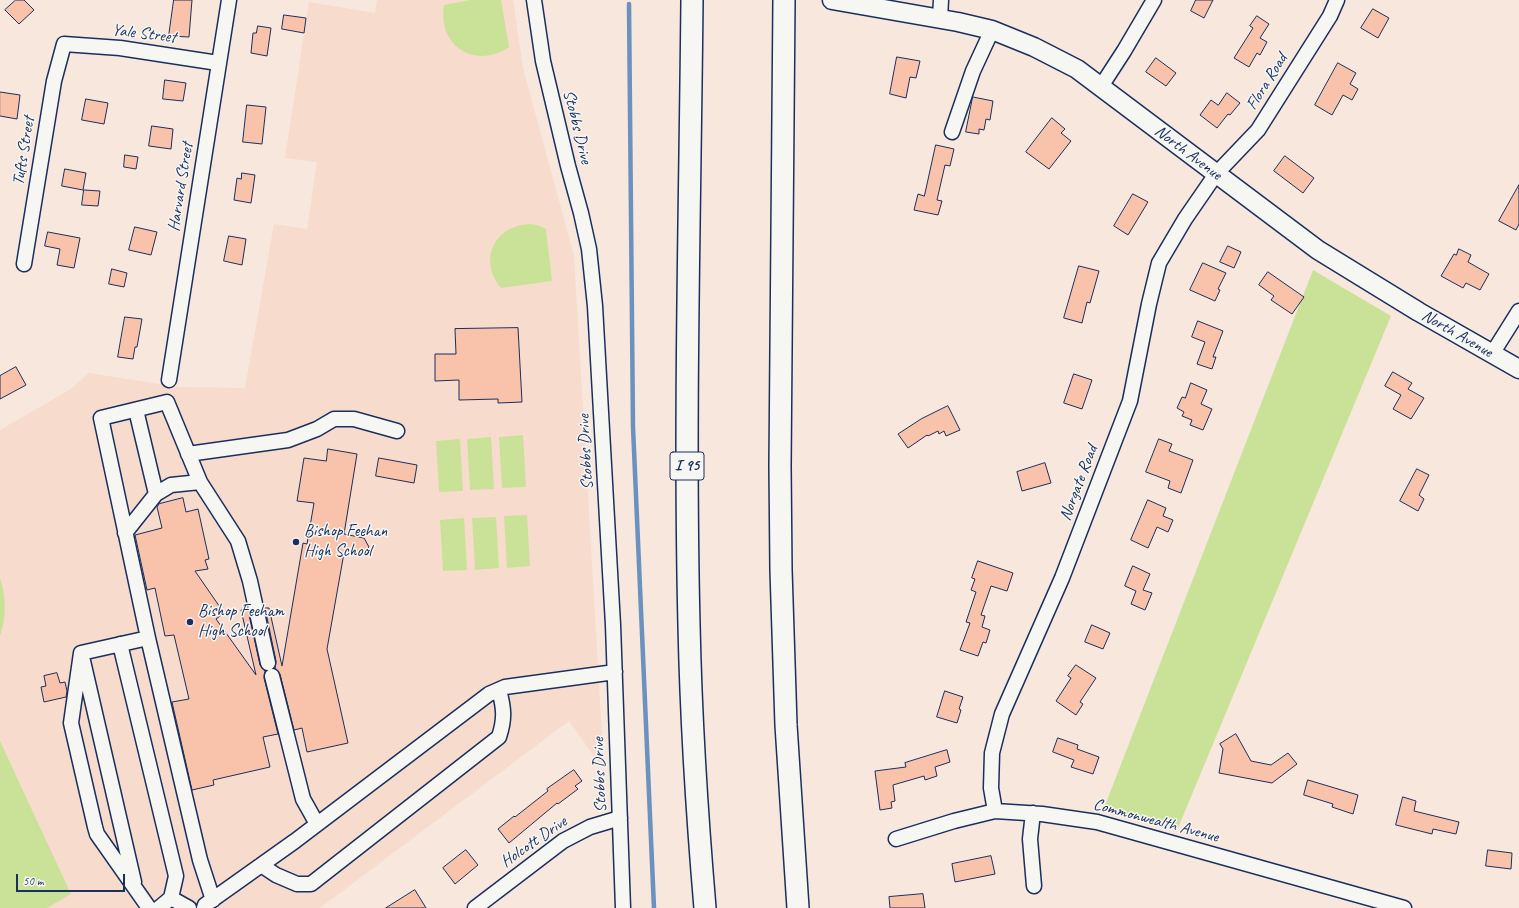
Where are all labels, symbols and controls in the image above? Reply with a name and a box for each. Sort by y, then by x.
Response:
street label: Yale Street [111,20,177,48]
street label: Flora Road [1242,50,1292,114]
street label: Stobbs Drive [558,88,596,166]
street label: Tufts Street [8,115,40,187]
street label: North Avenue [1150,121,1226,185]
street label: Harvard Street [164,141,198,233]
street label: North Avenue [1418,305,1496,363]
street label: Stobbs Drive [574,414,598,490]
street label: Norgate Road [1055,443,1103,523]
road number: I 95 [670,452,704,480]
place label: Bishop Feehan High School [304,522,387,562]
marker: Bishop Feehan High School [291,537,301,547]
place label: Bishop Feeham High School [198,602,284,642]
marker: Bishop Feeham High School [185,617,195,627]
street label: Stobbs Drive [588,737,612,813]
street label: Commonwealth Avenue [1091,794,1221,848]
street label: Holcott Drive [497,812,571,872]
scale bar [18,866,127,892]
text: 50 m [23,873,43,889]

